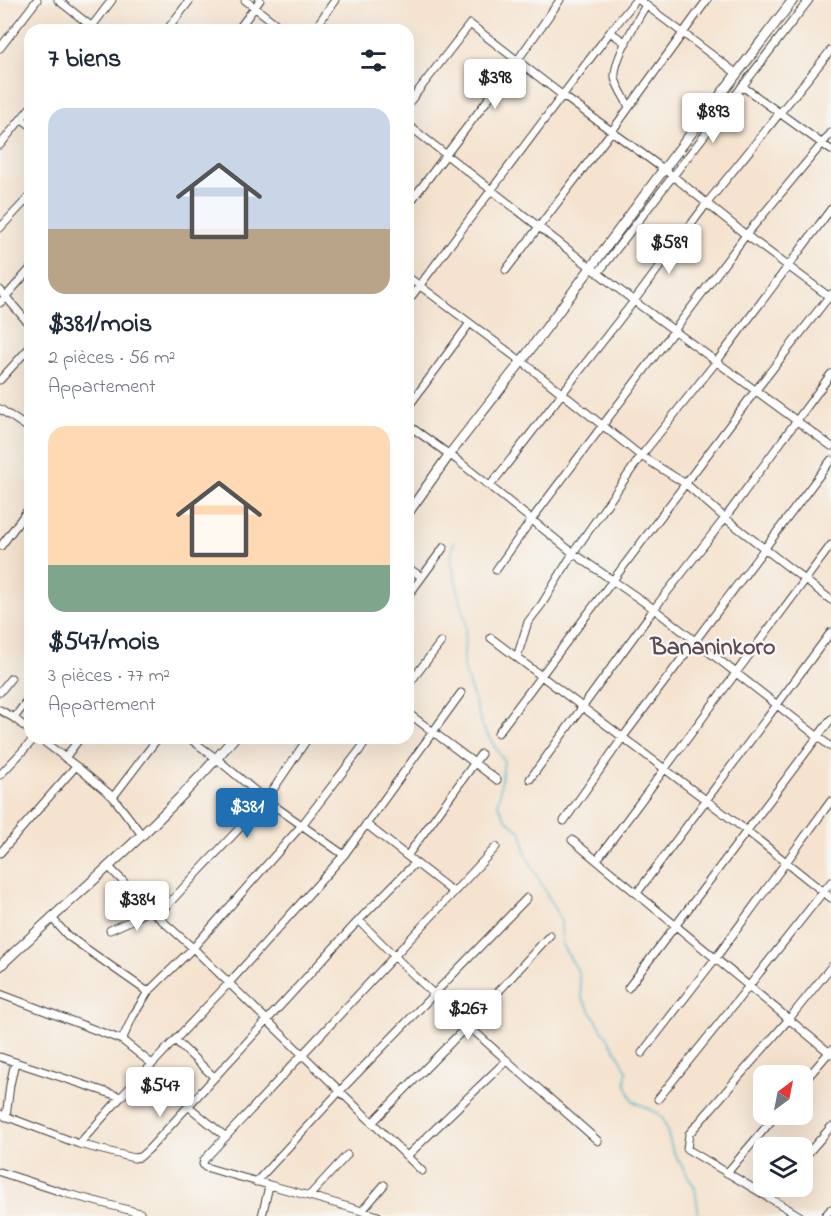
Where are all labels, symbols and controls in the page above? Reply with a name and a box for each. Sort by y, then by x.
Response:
text: 7 biens [48,41,121,79]
icon: filters [357,44,390,77]
pin: $398 [459,59,531,110]
text: $398 [478,64,512,93]
pin: $893 [677,93,749,144]
text: $893 [696,98,730,127]
icon: home [165,147,273,255]
pin: $589 [633,224,705,275]
text: $589 [650,229,688,258]
text: $381/mois [48,306,152,344]
text: 2 pièces · 56 m² [48,344,175,373]
text: Appartement [48,373,156,402]
icon: home [165,465,273,573]
text: $547/mois [48,624,160,662]
district label: Bananinkoro [650,631,775,666]
text: 3 pièces · 77 m² [48,662,170,691]
text: Appartement [48,691,156,720]
pin: $381 [211,788,283,839]
text: $381 [230,793,264,822]
pin: $384 [101,881,173,932]
text: $384 [119,886,155,915]
pin: $267 [432,990,504,1041]
text: $267 [448,995,488,1024]
north arrow [753,1065,813,1125]
map controls [753,1065,813,1197]
pin: $547 [124,1067,196,1118]
text: $547 [140,1072,180,1101]
button: layers [753,1137,813,1197]

